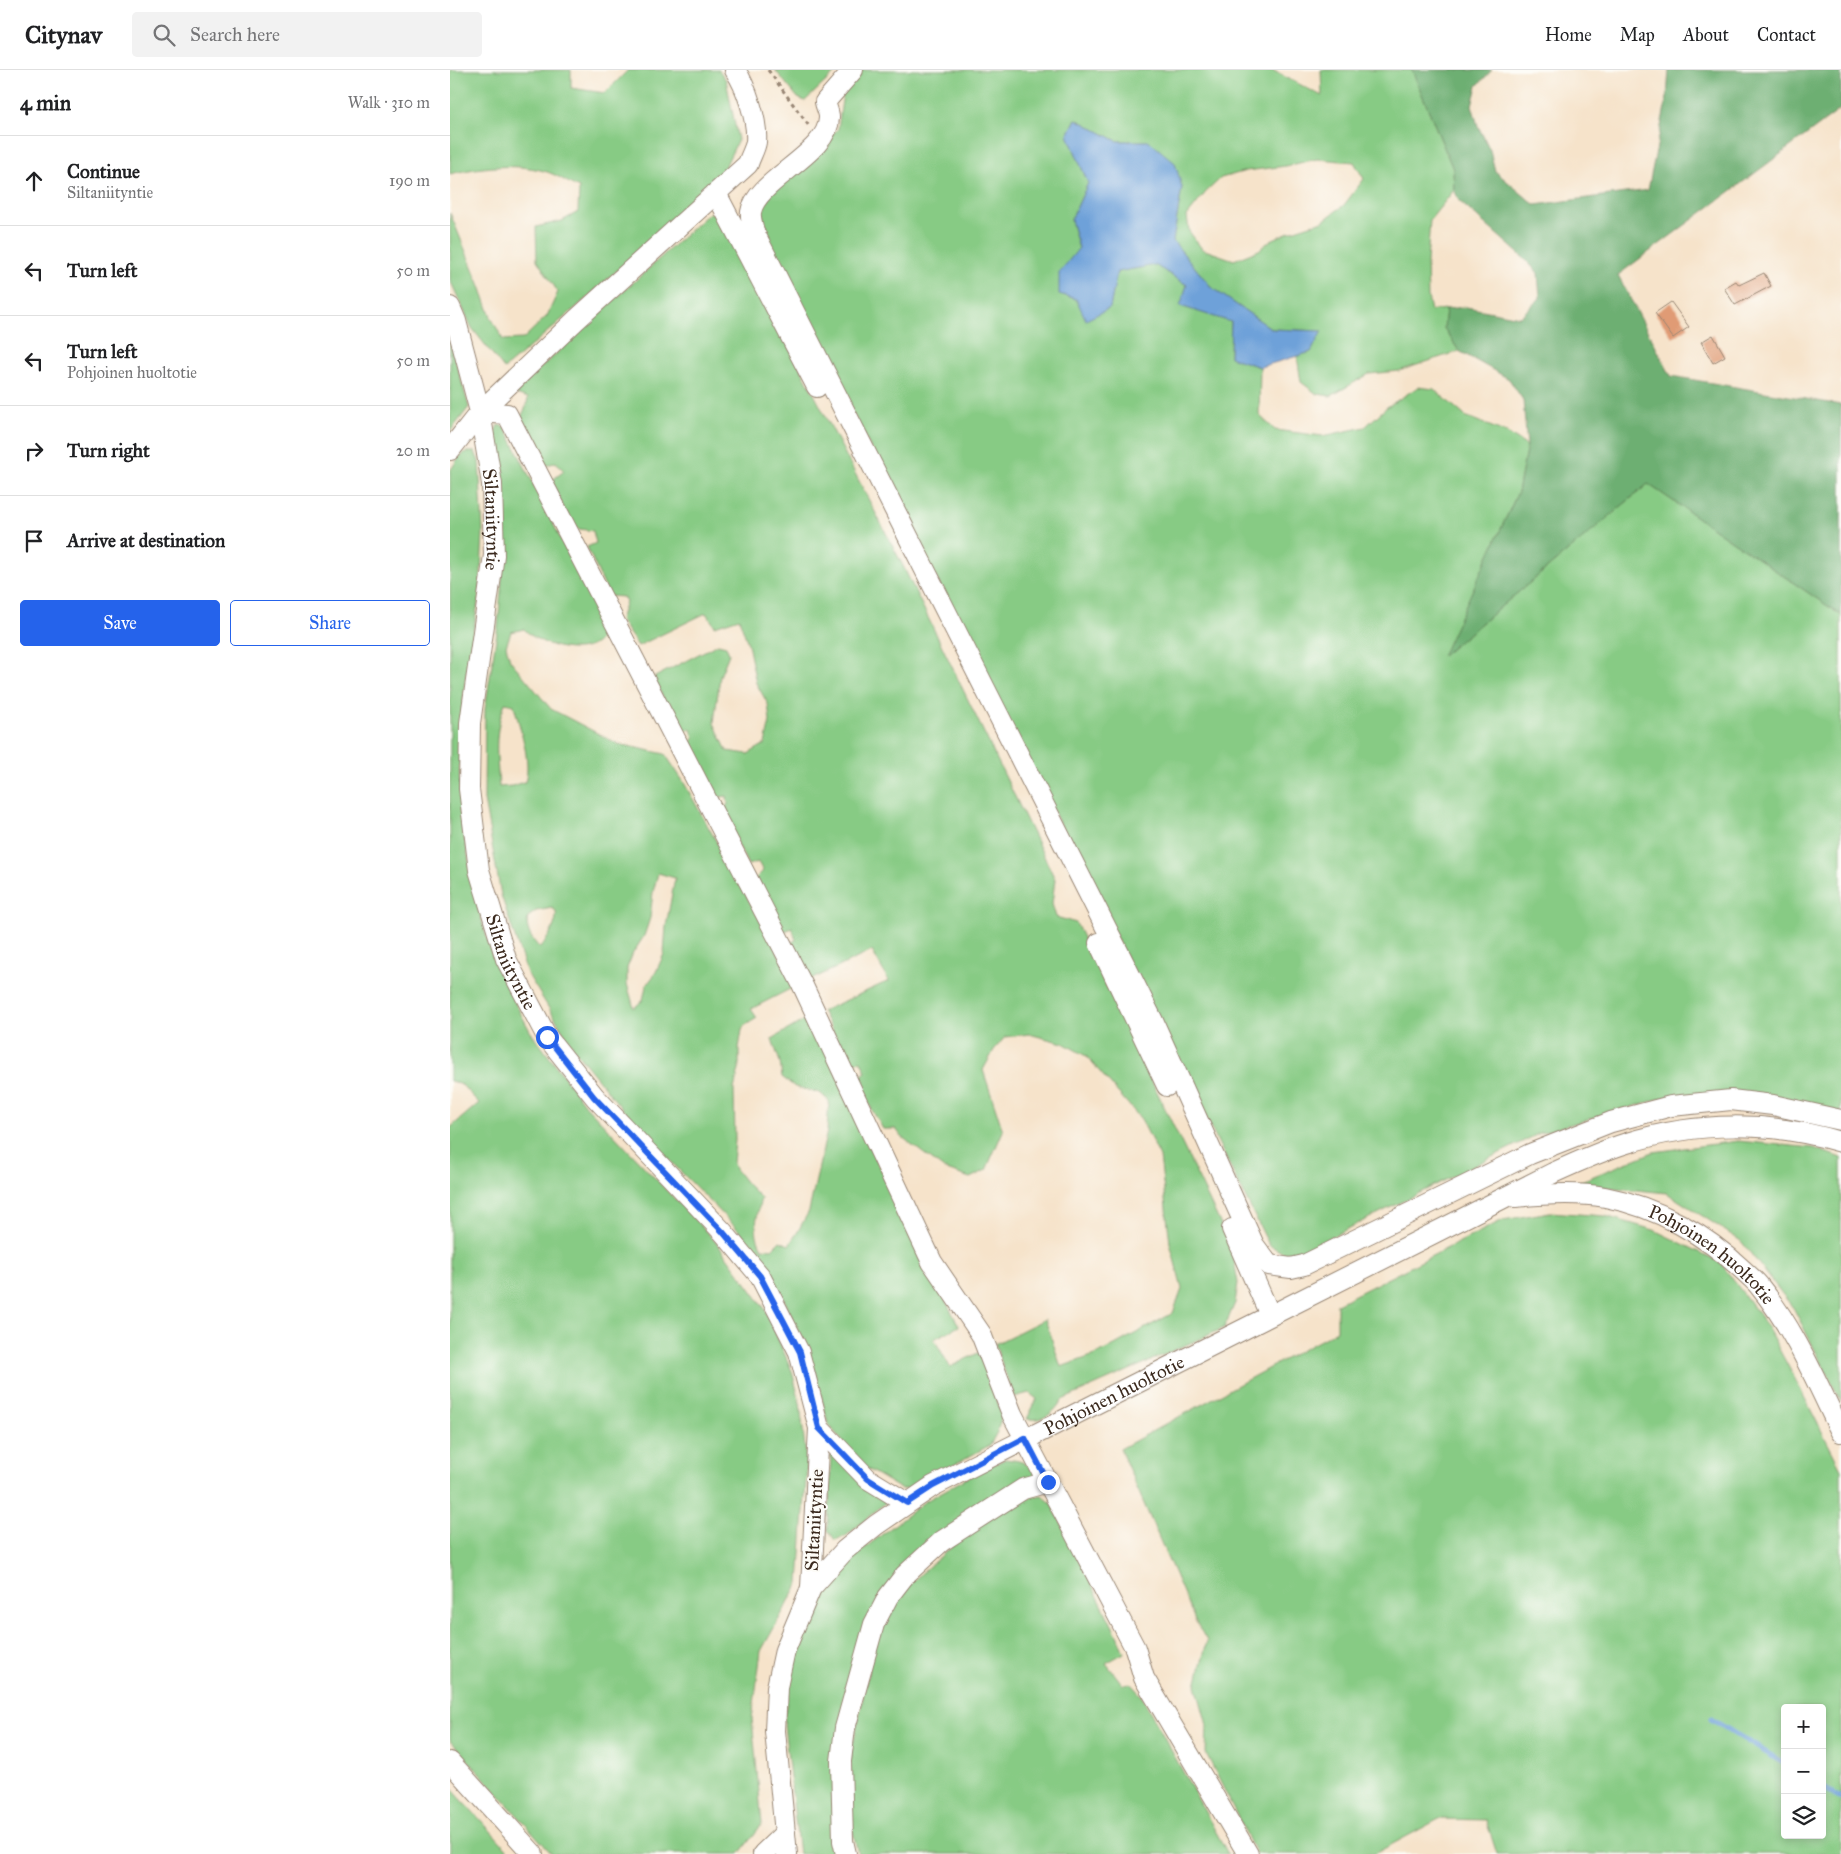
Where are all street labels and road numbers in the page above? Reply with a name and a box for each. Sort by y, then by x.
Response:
street label: Siltaniityntie [478,467,506,572]
street label: Siltaniityntie [481,911,542,1014]
street label: Pohjoinen huoltotie [1645,1199,1781,1309]
street label: Pohjoinen huoltotie [1040,1350,1188,1440]
street label: Siltaniityntie [800,1468,828,1572]

